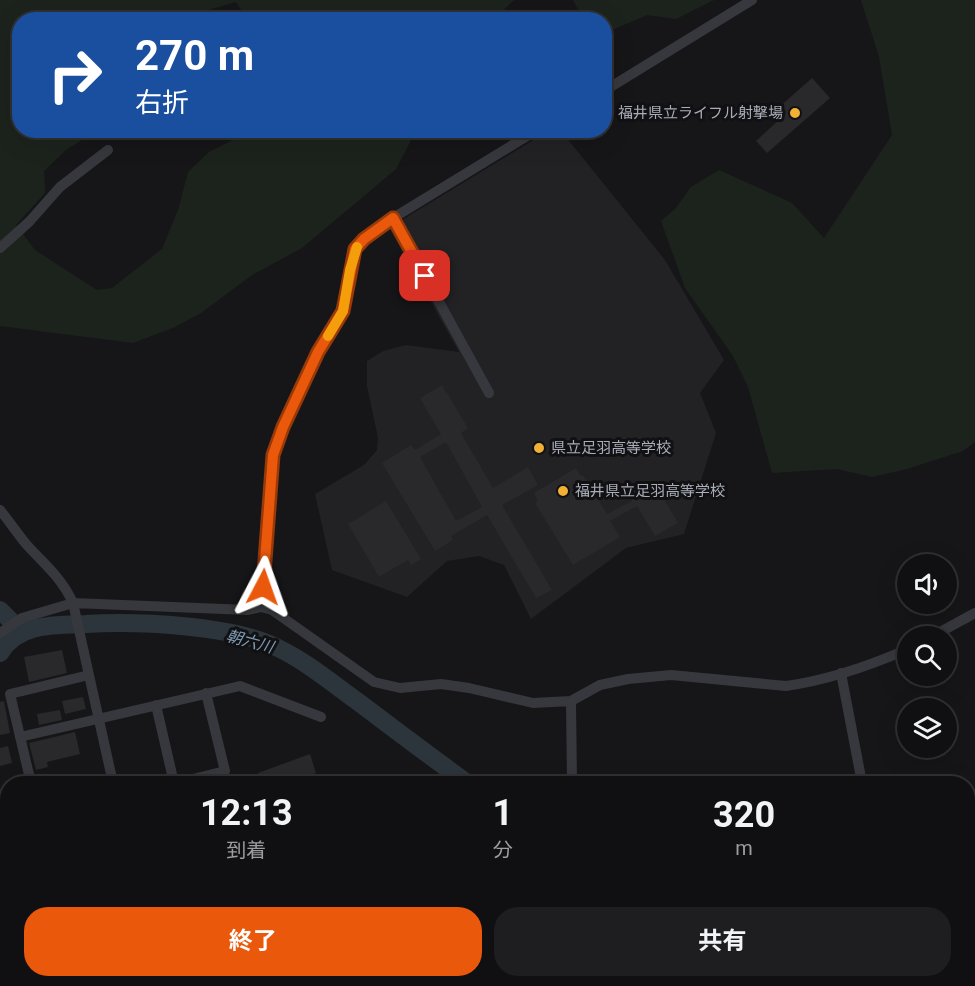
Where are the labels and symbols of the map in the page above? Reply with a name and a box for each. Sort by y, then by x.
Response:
place label: 福井県立ライフル射撃場 [618,104,783,122]
marker: 福井県立ライフル射撃場 [788,106,802,120]
pin [399,250,450,301]
place label: 県立足羽高等学校 [551,439,671,457]
marker: 県立足羽高等学校 [532,441,546,455]
place label: 福井県立足羽高等学校 [575,482,725,500]
marker: 福井県立足羽高等学校 [556,484,570,498]
position arrow [231,555,295,619]
water label: 朝六川 [224,626,277,657]

